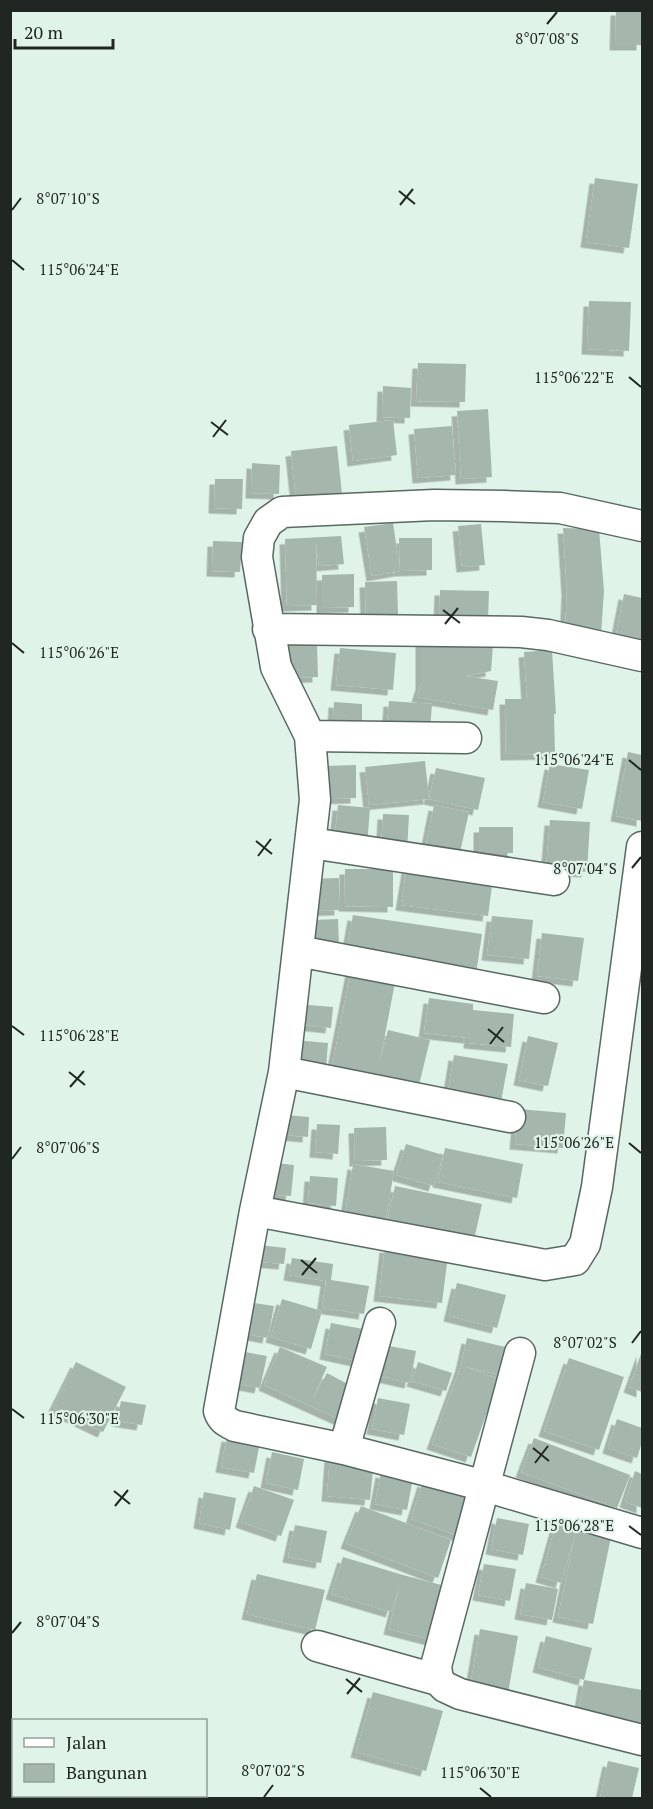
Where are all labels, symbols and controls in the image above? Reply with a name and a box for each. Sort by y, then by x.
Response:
scale bar [15,12,112,50]
text: 20 m [24,20,64,44]
text: 8°07'08"S [515,28,579,48]
text: 8°07'10"S [36,188,100,208]
text: 115°06'24"E [39,259,119,279]
text: 115°06'22"E [534,367,614,387]
text: 115°06'26"E [39,642,119,662]
text: 115°06'24"E [534,749,614,769]
text: 8°07'04"S [553,858,617,878]
text: 115°06'28"E [39,1025,119,1045]
text: 115°06'26"E [534,1132,614,1152]
text: 8°07'06"S [36,1137,100,1157]
text: 8°07'02"S [553,1332,617,1352]
text: 115°06'30"E [39,1408,119,1428]
text: 115°06'28"E [534,1515,614,1535]
text: 8°07'04"S [36,1611,100,1631]
legend [12,1719,207,1797]
text: Jalan [66,1730,107,1754]
text: Bangunan [66,1760,147,1784]
text: 8°07'02"S [241,1760,305,1780]
text: 115°06'30"E [440,1762,520,1782]

